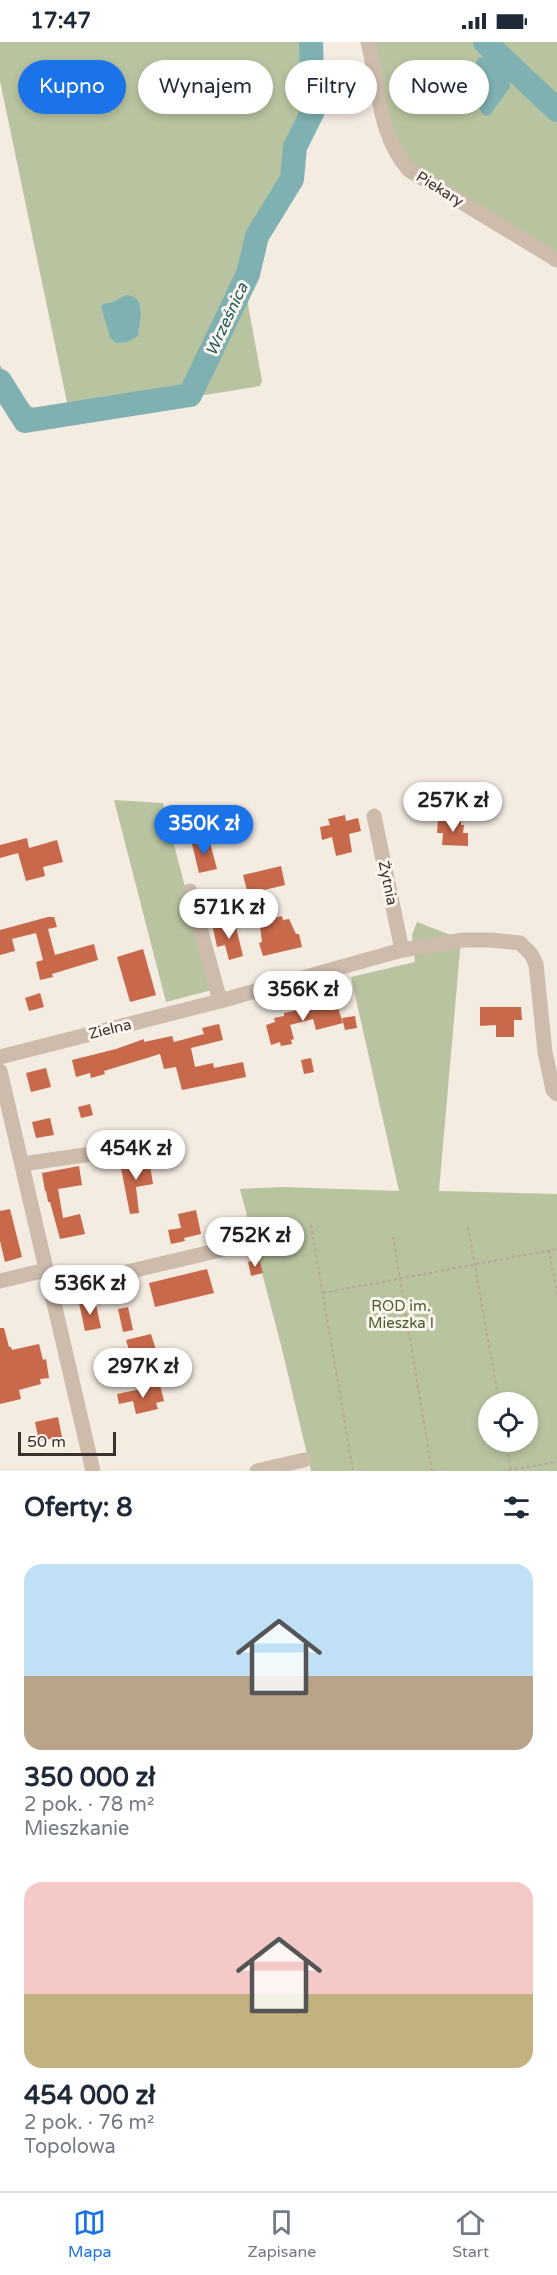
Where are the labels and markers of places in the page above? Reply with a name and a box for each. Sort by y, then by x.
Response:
pin: 257K zł [398,782,508,833]
pin: 350K zł [149,805,259,856]
pin: 571K zł [174,889,284,940]
pin: 356K zł [248,971,358,1022]
pin: 454K zł [81,1130,191,1181]
pin: 752K zł [200,1217,310,1268]
pin: 536K zł [35,1265,145,1316]
pin: 297K zł [88,1348,198,1399]

